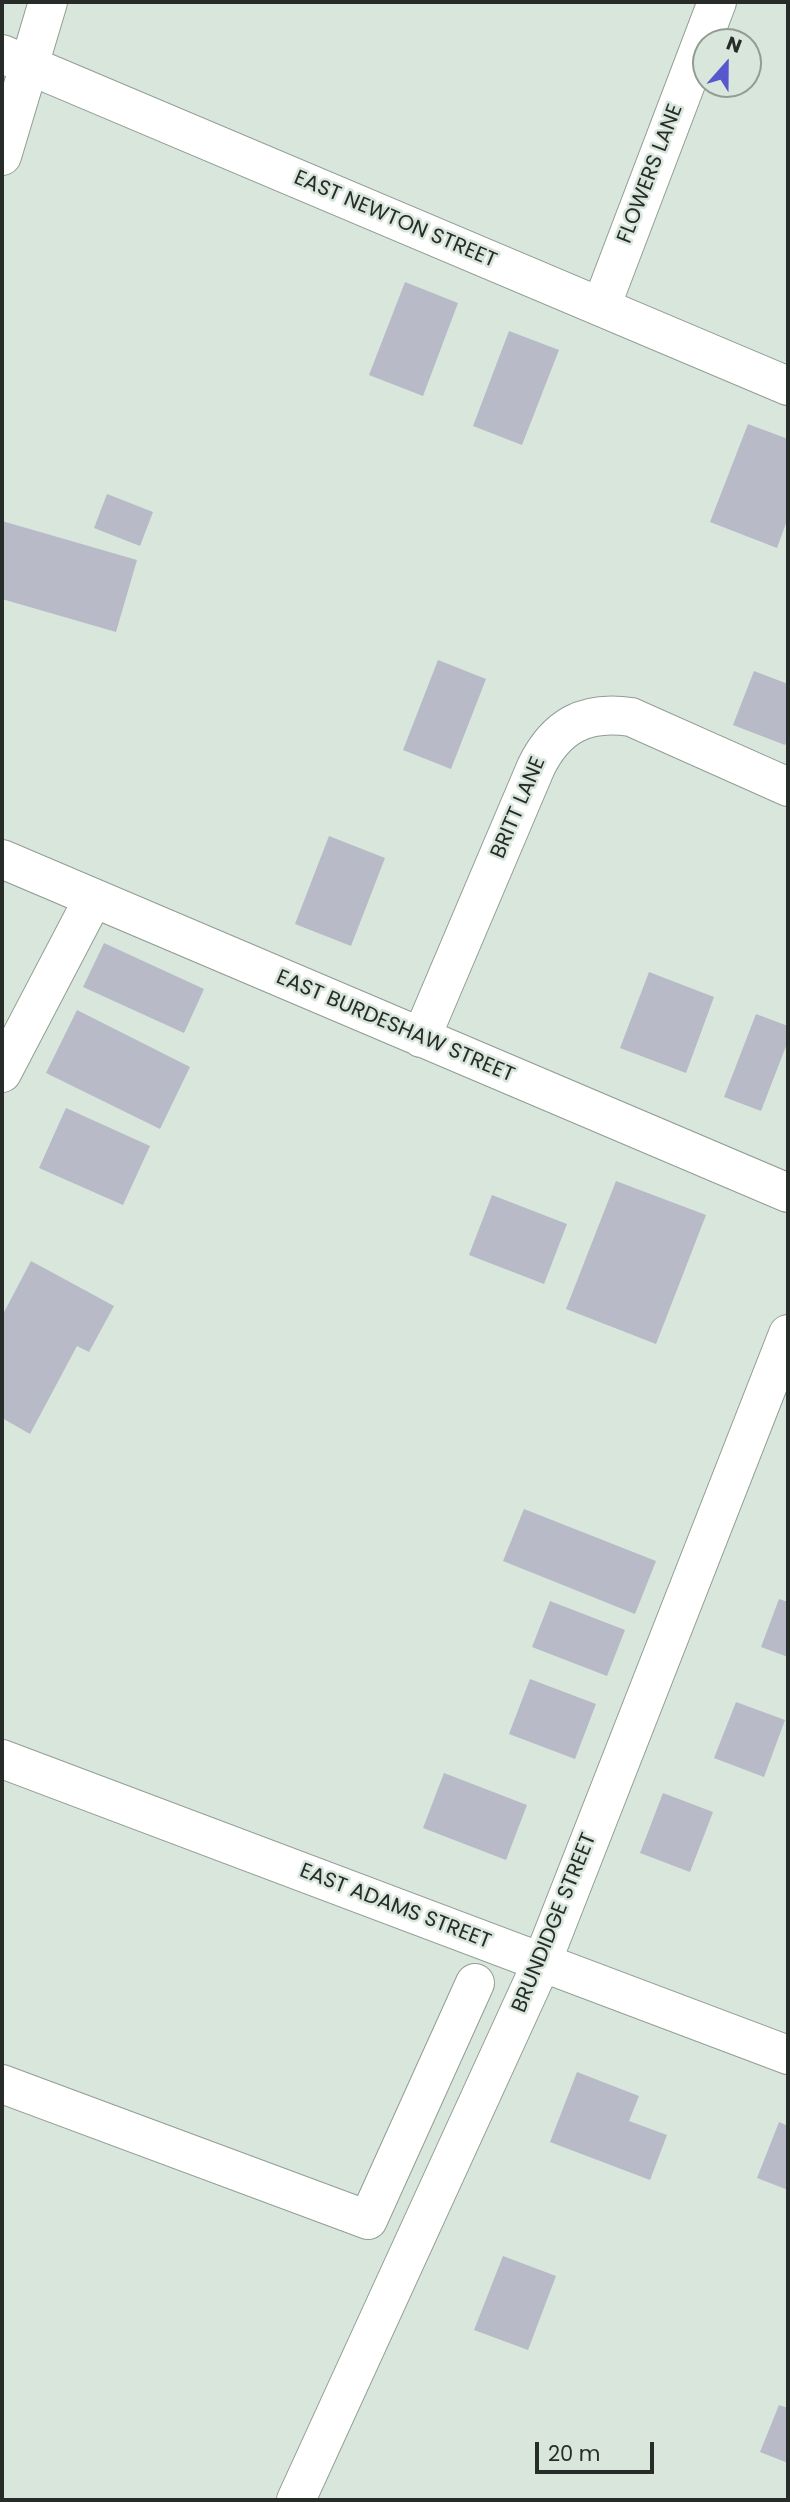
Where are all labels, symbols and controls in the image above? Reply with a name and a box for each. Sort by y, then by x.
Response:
north arrow [692,28,762,98]
text: N [722,30,745,60]
street label: FLOWERS LANE [613,101,689,247]
street label: EAST NEWTON STREET [290,166,500,274]
street label: BRITT LANE [486,753,552,863]
street label: EAST BURDESHAW STREET [272,965,518,1089]
street label: BRUNDIDGE STREET [507,1829,603,2017]
street label: EAST ADAMS STREET [296,1859,494,1955]
scale bar [538,2428,657,2472]
text: 20 m [548,2439,601,2468]

